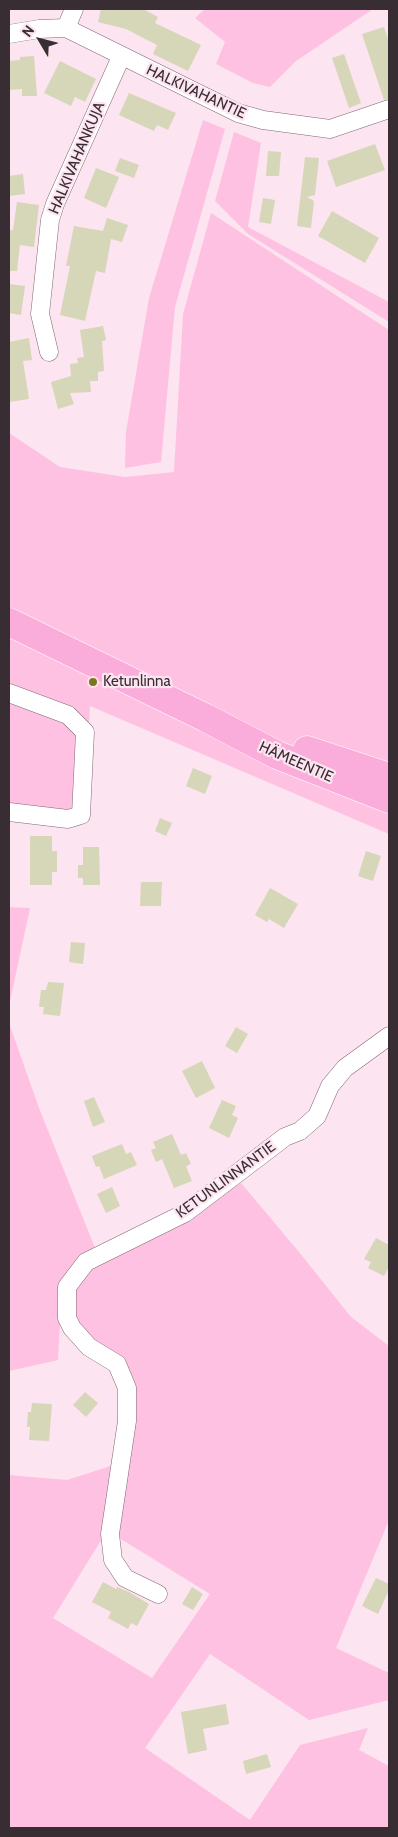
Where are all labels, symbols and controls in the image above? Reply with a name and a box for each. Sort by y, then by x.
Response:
north arrow [15,15,65,65]
text: N [18,22,38,40]
street label: HALKIVAHANTIE [143,61,249,123]
street label: HALKIVAHANKUJA [45,99,109,217]
place label: Ketunlinna [103,673,171,691]
marker: Ketunlinna [87,676,99,688]
street label: HÄMEENTIE [256,738,336,786]
street label: KETUNLINNANTIE [173,1138,279,1222]

